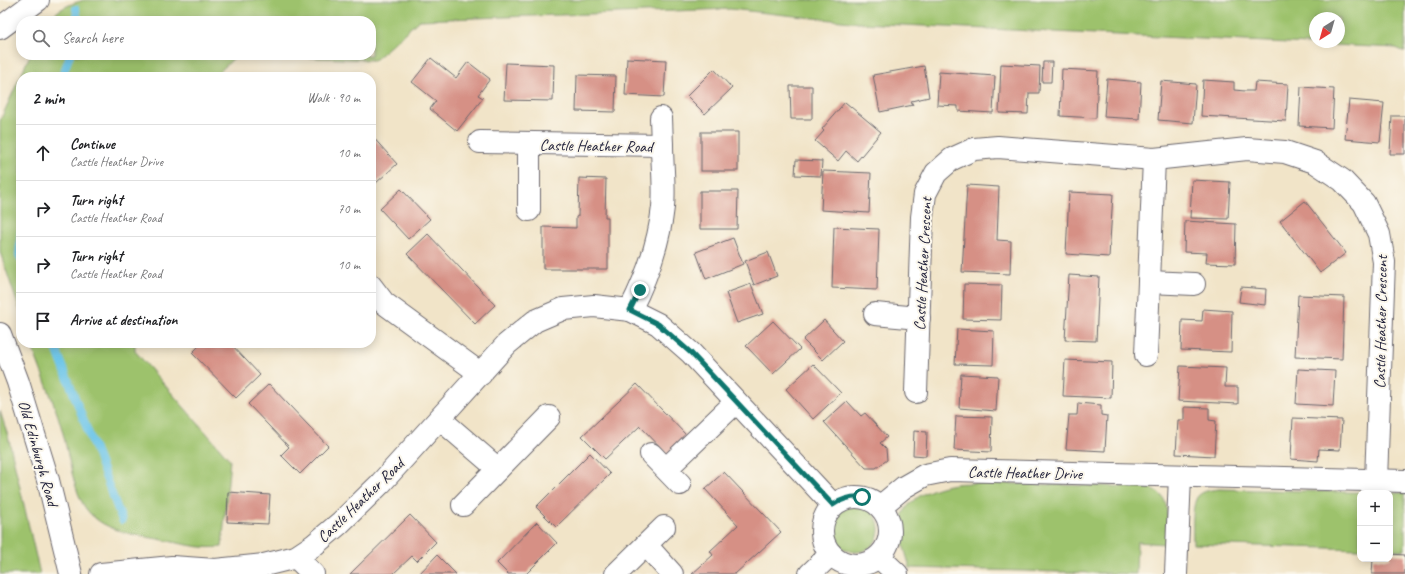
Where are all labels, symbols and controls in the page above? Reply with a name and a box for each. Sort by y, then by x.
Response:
north arrow [1309,12,1345,48]
search box [16,16,376,60]
icon: search [30,27,52,49]
text: Search here [62,29,123,48]
text: 2 min [32,88,65,109]
text: Walk · 90 m [307,90,360,106]
text: Continue [70,135,115,154]
street label: Castle Heather Road [539,135,655,157]
icon: ahead [32,142,54,164]
text: 10 m [338,145,360,161]
text: Castle Heather Drive [70,154,163,170]
text: Turn right [70,191,123,210]
street label: Castle Heather Crescent [910,195,937,331]
icon: right [32,198,54,220]
text: 70 m [338,201,360,217]
text: Castle Heather Road [70,210,162,226]
text: Turn right [70,247,123,266]
icon: right [32,254,54,276]
street label: Castle Heather Crescent [1370,254,1392,389]
text: 10 m [338,257,360,273]
text: Castle Heather Road [70,266,162,282]
route end [631,281,649,299]
icon: arrive [32,310,54,332]
text: Arrive at destination [70,311,177,330]
street label: Old Edinburgh Road [13,398,63,511]
street label: Castle Heather Road [313,452,410,547]
street label: Castle Heather Drive [968,462,1084,484]
route start [853,488,871,506]
map controls [1357,490,1393,562]
button: + [1357,490,1393,526]
button: − [1357,526,1393,562]

